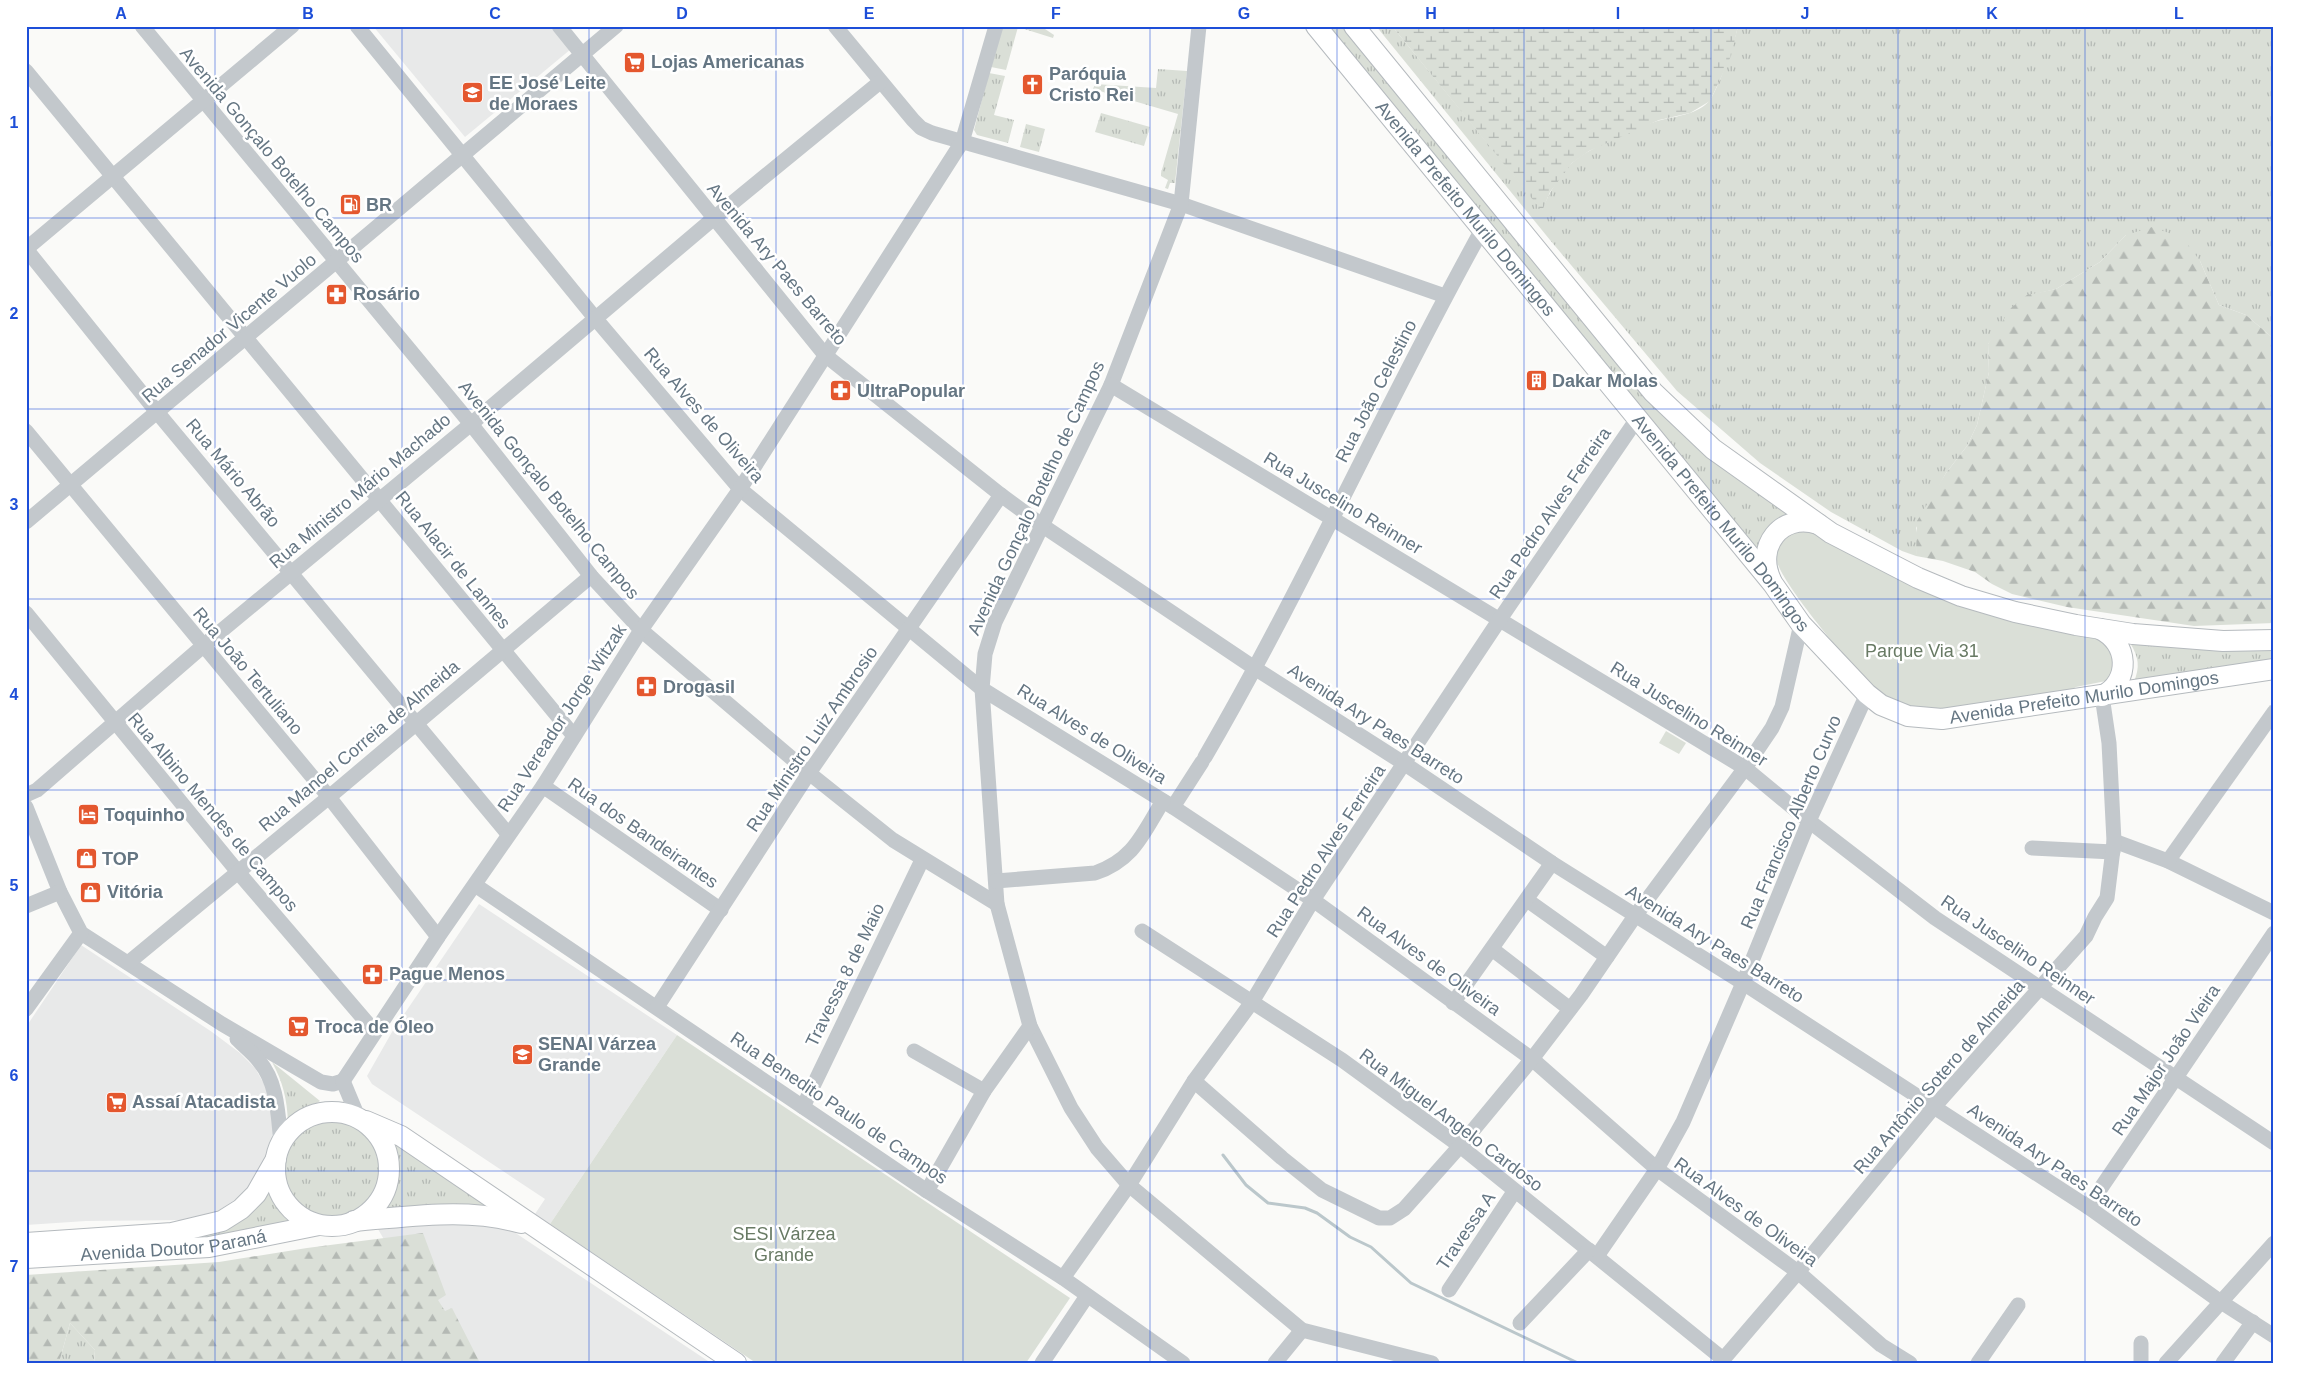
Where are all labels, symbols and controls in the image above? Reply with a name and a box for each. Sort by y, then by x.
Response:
text: A [115,5,127,22]
text: B [302,5,314,22]
text: C [489,5,501,22]
text: D [676,5,688,22]
text: E [864,5,875,22]
text: F [1051,5,1061,22]
text: G [1238,5,1250,22]
text: H [1425,5,1437,22]
text: I [1616,5,1620,22]
text: J [1801,5,1809,22]
text: K [1986,5,1998,22]
text: L [2174,5,2184,22]
street label: Avenida Gonçalo Botelho Campos [176,43,368,267]
supermarket icon: Lojas Americanas [623,50,647,74]
place label: Lojas Americanas [651,52,804,72]
place label: Paróquia Cristo Rei [1049,64,1134,105]
church icon: Paróquia Cristo Rei [1021,72,1045,96]
place label: EE José Leite de Moraes [489,73,606,114]
school or university icon: EE José Leite de Moraes [461,81,485,105]
street label: Avenida Prefeito Murilo Domingos [1372,97,1559,320]
text: 1 [10,114,19,131]
street label: Avenida Ary Paes Barreto [703,179,851,349]
fuel station icon: BR [338,193,362,217]
place label: BR [366,195,392,215]
street label: Rua Senador Vicente Vuolo [138,249,320,407]
pharmacy icon: Rosário [325,282,349,306]
place label: Rosário [353,284,420,304]
text: 2 [10,305,19,322]
street label: Rua João Celestino [1331,316,1421,466]
street label: Rua Alves de Oliveira [640,343,769,487]
street label: Avenida Gonçalo Botelho de Campos [964,358,1108,638]
building icon: Dakar Molas [1524,369,1548,393]
place label: Dakar Molas [1552,371,1658,391]
street label: Avenida Gonçalo Botelho Campos [455,377,643,603]
pharmacy icon: UltraPopular [829,379,853,403]
place label: UltraPopular [857,381,965,401]
street label: Rua Ministro Mário Machado [265,409,455,573]
street label: Avenida Prefeito Murilo Domingos [1628,410,1813,636]
street label: Rua Mário Abrão [182,415,284,531]
street label: Rua Pedro Alves Ferreira [1485,423,1615,602]
street label: Rua Juscelino Reinner [1260,448,1426,558]
street label: Rua Alacir de Lannes [391,487,515,633]
text: 3 [10,496,19,513]
street label: Rua João Tertuliano [189,603,307,739]
street label: Rua Vereador Jorge Witzak [494,619,631,816]
park label: Parque Via 31 [1865,641,1979,661]
street label: Rua Ministro Luiz Ambrosio [742,643,882,835]
street label: Rua Manoel Correia de Almeida [255,656,464,836]
street label: Rua Juscelino Reinner [1607,658,1771,770]
street label: Avenida Ary Paes Barreto [1284,660,1468,788]
street label: Avenida Prefeito Murilo Domingos [1948,667,2220,728]
pharmacy icon: Drogasil [635,675,659,699]
place label: Drogasil [663,677,735,697]
street label: Rua Alves de Oliveira [1014,680,1171,789]
text: 4 [10,686,19,703]
street label: Rua Albino Mendes de Campos [124,709,302,915]
street label: Rua Francisco Alberto Curvo [1737,712,1845,932]
street label: Rua Pedro Alves Ferreira [1263,760,1390,941]
street label: Rua dos Bandeirantes [564,774,722,892]
hotel icon: Toquinho [76,803,100,827]
place label: Toquinho [104,805,185,825]
shop icon: TOP [74,847,98,871]
place label: TOP [102,849,139,869]
text: 5 [10,877,19,894]
shop icon: Vitória [79,880,103,904]
street label: Avenida Ary Paes Barreto [1622,881,1808,1007]
place label: Vitória [107,882,164,902]
street label: Rua Juscelino Reinner [1937,891,2099,1009]
street label: Travessa 8 de Maio [802,900,888,1050]
street label: Rua Alves de Oliveira [1354,902,1505,1020]
pharmacy icon: Pague Menos [361,962,385,986]
place label: Pague Menos [389,964,505,984]
street label: Rua Antônio Sotero de Almeida [1849,975,2029,1178]
street label: Rua Major João Vieira [2108,980,2225,1139]
supermarket icon: Troca de Óleo [287,1015,311,1039]
place label: Troca de Óleo [315,1016,434,1037]
street label: Rua Benedito Paulo de Campos [727,1028,951,1188]
place label: SENAI Várzea Grande [538,1034,657,1075]
school or university icon: SENAI Várzea Grande [510,1042,534,1066]
street label: Rua Miguel Angelo Cardoso [1355,1045,1547,1195]
text: 6 [10,1067,19,1084]
supermarket icon: Assaí Atacadista [104,1090,128,1114]
place label: Assaí Atacadista [132,1092,276,1112]
street label: Avenida Ary Paes Barreto [1964,1099,2146,1231]
street label: Rua Alves de Oliveira [1671,1153,1822,1271]
street label: Travessa A [1433,1188,1499,1274]
park label: SESI Várzea Grande [732,1224,837,1265]
street label: Avenida Doutor Paraná [80,1226,269,1265]
text: 7 [10,1258,19,1275]

